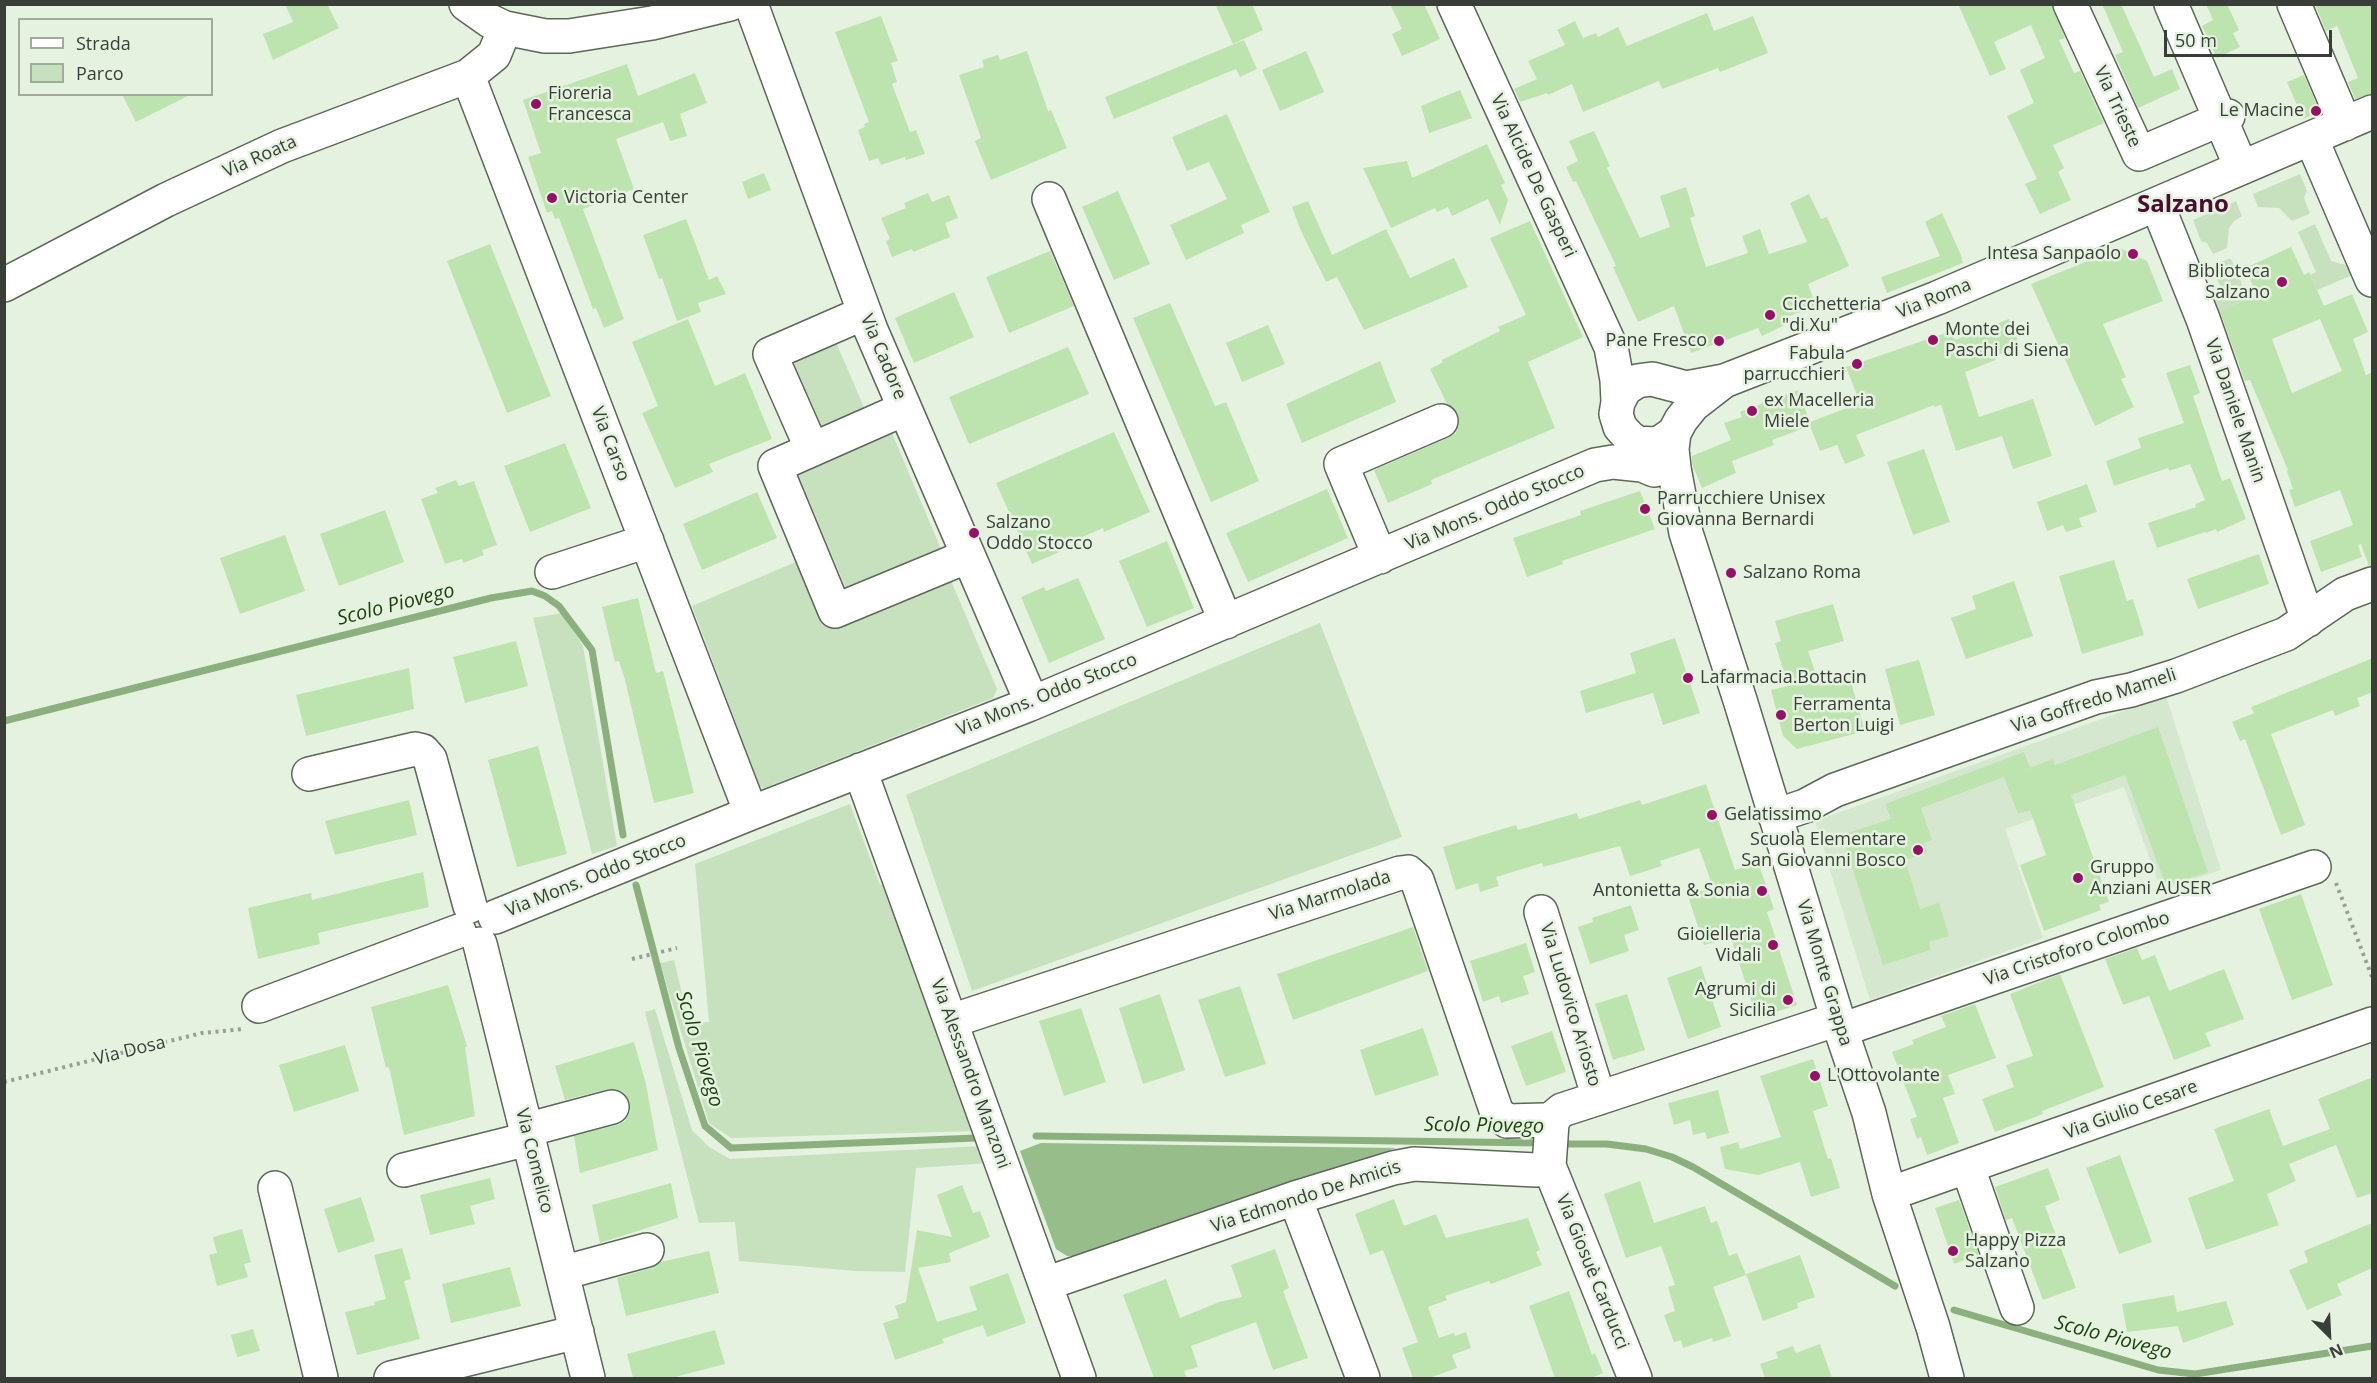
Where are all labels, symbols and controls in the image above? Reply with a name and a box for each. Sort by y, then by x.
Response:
legend [18,18,213,96]
scale bar [2167,18,2335,56]
text: 50 m [2175,28,2217,52]
text: Strada [76,31,131,55]
text: Parco [76,61,124,85]
street label: Via Trieste [2089,63,2145,151]
place label: Fioreria Francesca [548,83,632,125]
street label: Via Alcide De Gasperi [1486,91,1580,261]
marker: Fioreria Francesca [529,97,543,111]
place label: Le Macine [2219,100,2304,122]
marker: Le Macine [2309,104,2323,118]
street label: Via Roata [220,131,300,183]
place label: Victoria Center [564,187,688,209]
marker: Victoria Center [545,191,559,205]
district label: Salzano [2137,191,2229,219]
place label: Intesa Sanpaolo [1987,243,2121,265]
marker: Intesa Sanpaolo [2126,247,2140,261]
place label: Biblioteca Salzano [2188,261,2270,304]
street label: Via Roma [1894,274,1974,324]
marker: Biblioteca Salzano [2275,275,2289,289]
place label: Cicchetteria "di Xu" [1782,294,1881,336]
marker: Cicchetteria "di Xu" [1763,308,1777,322]
street label: Via Cadore [855,311,911,403]
place label: Monte dei Paschi di Siena [1945,319,2069,362]
place label: Pane Fresco [1606,330,1707,352]
marker: Monte dei Paschi di Siena [1926,333,1940,347]
marker: Pane Fresco [1712,334,1726,348]
street label: Via Daniele Manin [2200,336,2270,486]
place label: Fabula parrucchieri [1743,343,1845,386]
marker: Fabula parrucchieri [1850,357,1864,371]
place label: ex Macelleria Miele [1764,390,1874,432]
street label: Via Carso [586,404,634,484]
marker: ex Macelleria Miele [1745,404,1759,418]
street label: Via Mons. Oddo Stocco [1402,460,1588,556]
place label: Parrucchiere Unisex Giovanna Bernardi [1657,488,1825,530]
marker: Parrucchiere Unisex Giovanna Bernardi [1638,502,1652,516]
place label: Salzano Oddo Stocco [986,512,1093,554]
marker: Salzano Oddo Stocco [967,526,981,540]
place label: Salzano Roma [1743,562,1861,584]
marker: Salzano Roma [1724,566,1738,580]
water label: Scolo Piovego [335,579,457,631]
street label: Via Mons. Oddo Stocco [954,649,1140,741]
street label: Via Goffredo Mameli [2009,664,2179,738]
place label: Lafarmacia.Bottacin [1700,667,1867,689]
marker: Lafarmacia.Bottacin [1681,671,1695,685]
place label: Ferramenta Berton Luigi [1793,694,1894,736]
marker: Ferramenta Berton Luigi [1774,708,1788,722]
place label: Gelatissimo [1724,804,1822,826]
marker: Gelatissimo [1705,808,1719,822]
place label: Scuola Elementare San Giovanni Bosco [1741,829,1906,872]
street label: Via Mons. Oddo Stocco [503,830,689,922]
marker: Scuola Elementare San Giovanni Bosco [1911,843,1925,857]
place label: Gruppo Anziani AUSER [2090,857,2211,900]
street label: Via Marmolada [1266,866,1394,926]
marker: Gruppo Anziani AUSER [2071,871,2085,885]
place label: Antonietta & Sonia [1593,880,1750,902]
marker: Antonietta & Sonia [1755,884,1769,898]
street label: Via Monte Grappa [1791,897,1857,1049]
street label: Via Cristoforo Colombo [1981,907,2173,991]
street label: Via Ludovico Ariosto [1535,921,1605,1089]
place label: Gioielleria Vidali [1677,924,1761,966]
marker: Gioielleria Vidali [1766,938,1780,952]
street label: Via Alessandro Manzoni [926,976,1014,1172]
place label: Agrumi di Sicilia [1695,979,1776,1022]
water label: Scolo Piovego [670,988,728,1110]
marker: Agrumi di Sicilia [1781,993,1795,1007]
street label: Via Dosa [92,1032,168,1070]
place label: L'Ottovolante [1827,1065,1940,1087]
marker: L'Ottovolante [1808,1069,1822,1083]
street label: Via Giulio Cesare [2061,1076,2201,1144]
street label: Via Comelico [511,1106,557,1216]
water label: Scolo Piovego [1424,1113,1544,1139]
street label: Via Edmondo De Amicis [1208,1156,1404,1238]
street label: Via Giosuè Carducci [1551,1191,1633,1353]
place label: Happy Pizza Salzano [1965,1230,2066,1272]
marker: Happy Pizza Salzano [1946,1244,1960,1258]
north arrow [2299,1305,2359,1365]
water label: Scolo Piovego [2052,1311,2174,1365]
text: N [2326,1339,2347,1364]

